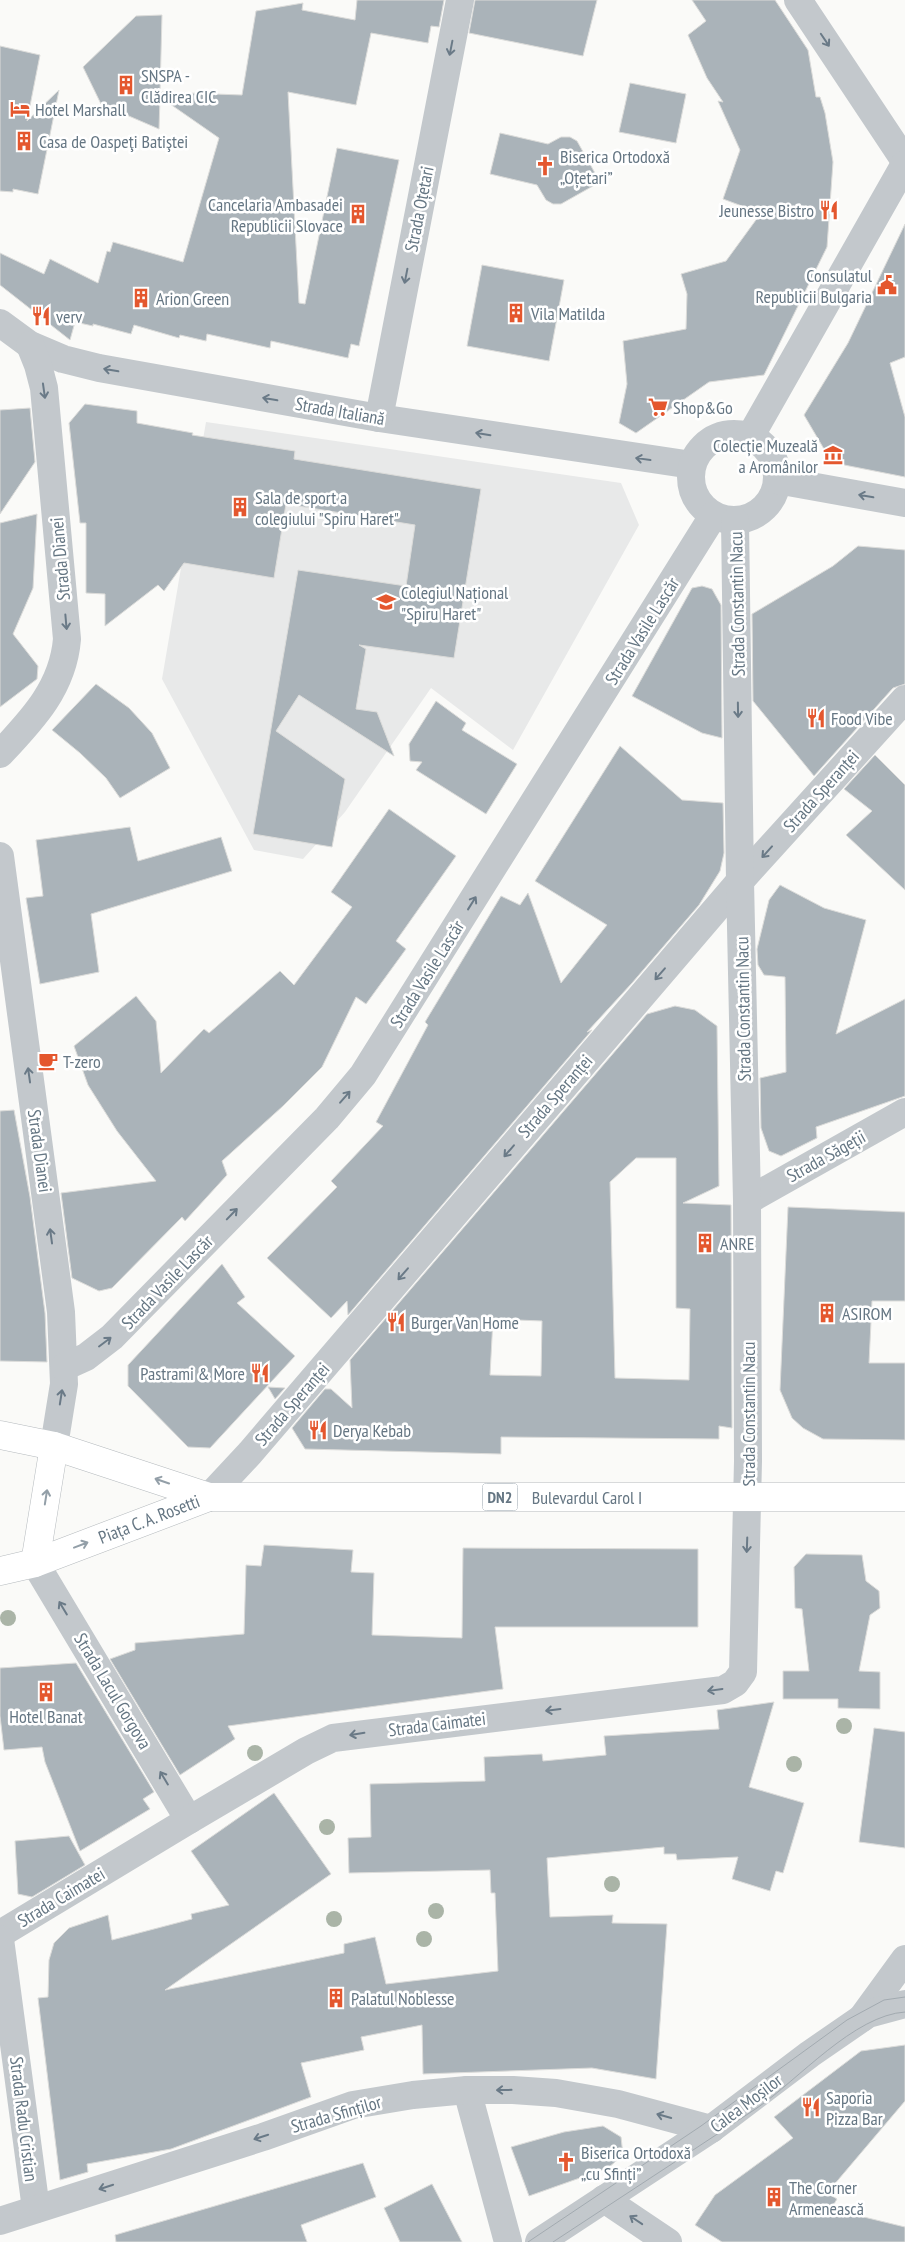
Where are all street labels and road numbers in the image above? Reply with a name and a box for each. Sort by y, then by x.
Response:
street label: Strada Oțetari [399,164,439,254]
street label: Strada Italiană [294,392,386,430]
street label: Strada Dianei [45,516,75,602]
street label: Strada Constantin Nacu [724,531,750,677]
street label: Strada Vasile Lascăr [600,573,684,689]
street label: Strada Speranței [778,745,864,837]
street label: Strada Vasile Lascăr [385,916,469,1032]
street label: Strada Constantin Nacu [730,936,756,1082]
street label: Strada Speranței [513,1050,597,1142]
street label: Strada Dianei [23,1108,57,1194]
street label: Strada Săgeții [783,1125,869,1187]
street label: Strada Vasile Lascăr [116,1230,218,1334]
street label: Strada Constantin Nacu [737,1342,760,1486]
street label: Strada Speranței [250,1358,334,1450]
road number: DN2 [482,1484,518,1510]
street label: Bulevardul Carol I [532,1486,642,1509]
street label: Piața C. A. Rosetti [95,1489,203,1549]
street label: Strada Lacul Gorgova [69,1629,157,1753]
street label: Strada Caimatei [387,1707,487,1741]
street label: Strada Caimatei [13,1862,109,1932]
street label: Strada Radu Cristian [5,2055,43,2183]
street label: Calea Moșilor [706,2069,787,2137]
street label: Strada Sfinților [288,2090,384,2138]

